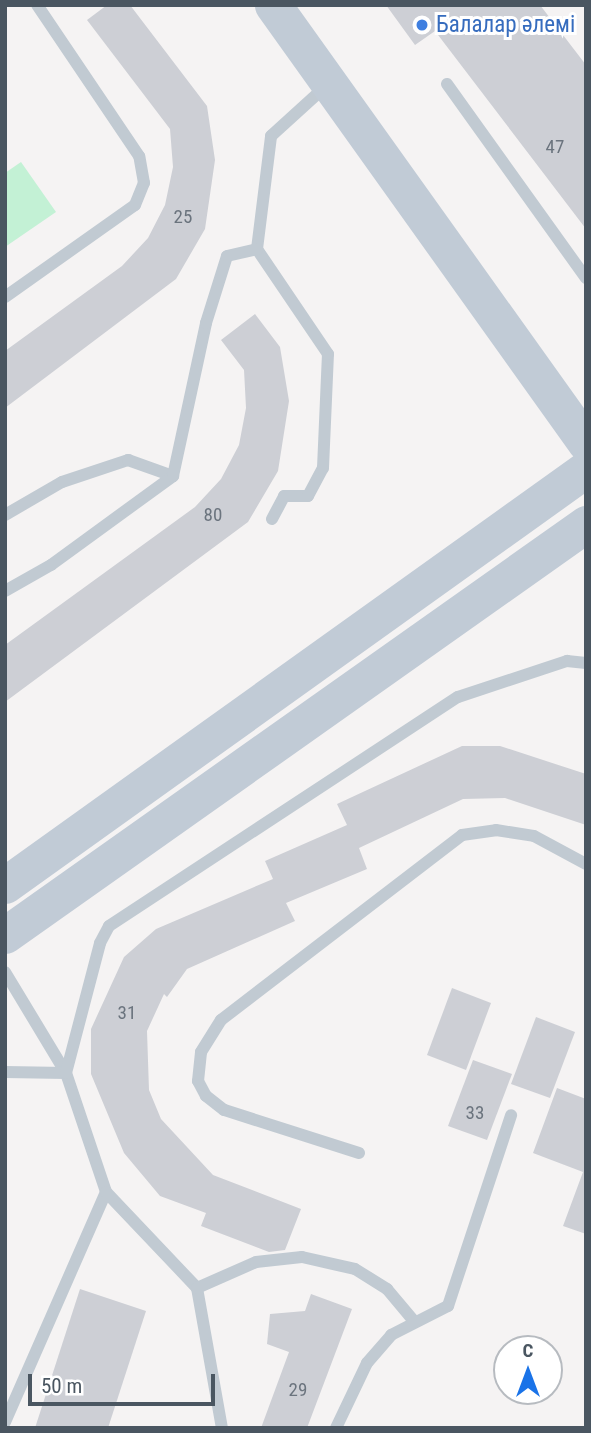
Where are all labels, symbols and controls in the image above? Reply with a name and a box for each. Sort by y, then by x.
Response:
place label: Балалар әлемі [436,11,575,39]
marker: Балалар әлемі [414,17,430,33]
house number: 47 [546,136,564,158]
house number: 25 [174,206,192,228]
house number: 80 [204,504,222,526]
house number: 31 [118,1002,136,1024]
house number: 33 [466,1102,484,1124]
north arrow [493,1335,563,1405]
text: С [523,1339,533,1362]
scale bar [32,1360,219,1404]
text: 50 m [41,1374,82,1398]
house number: 29 [289,1379,307,1401]

